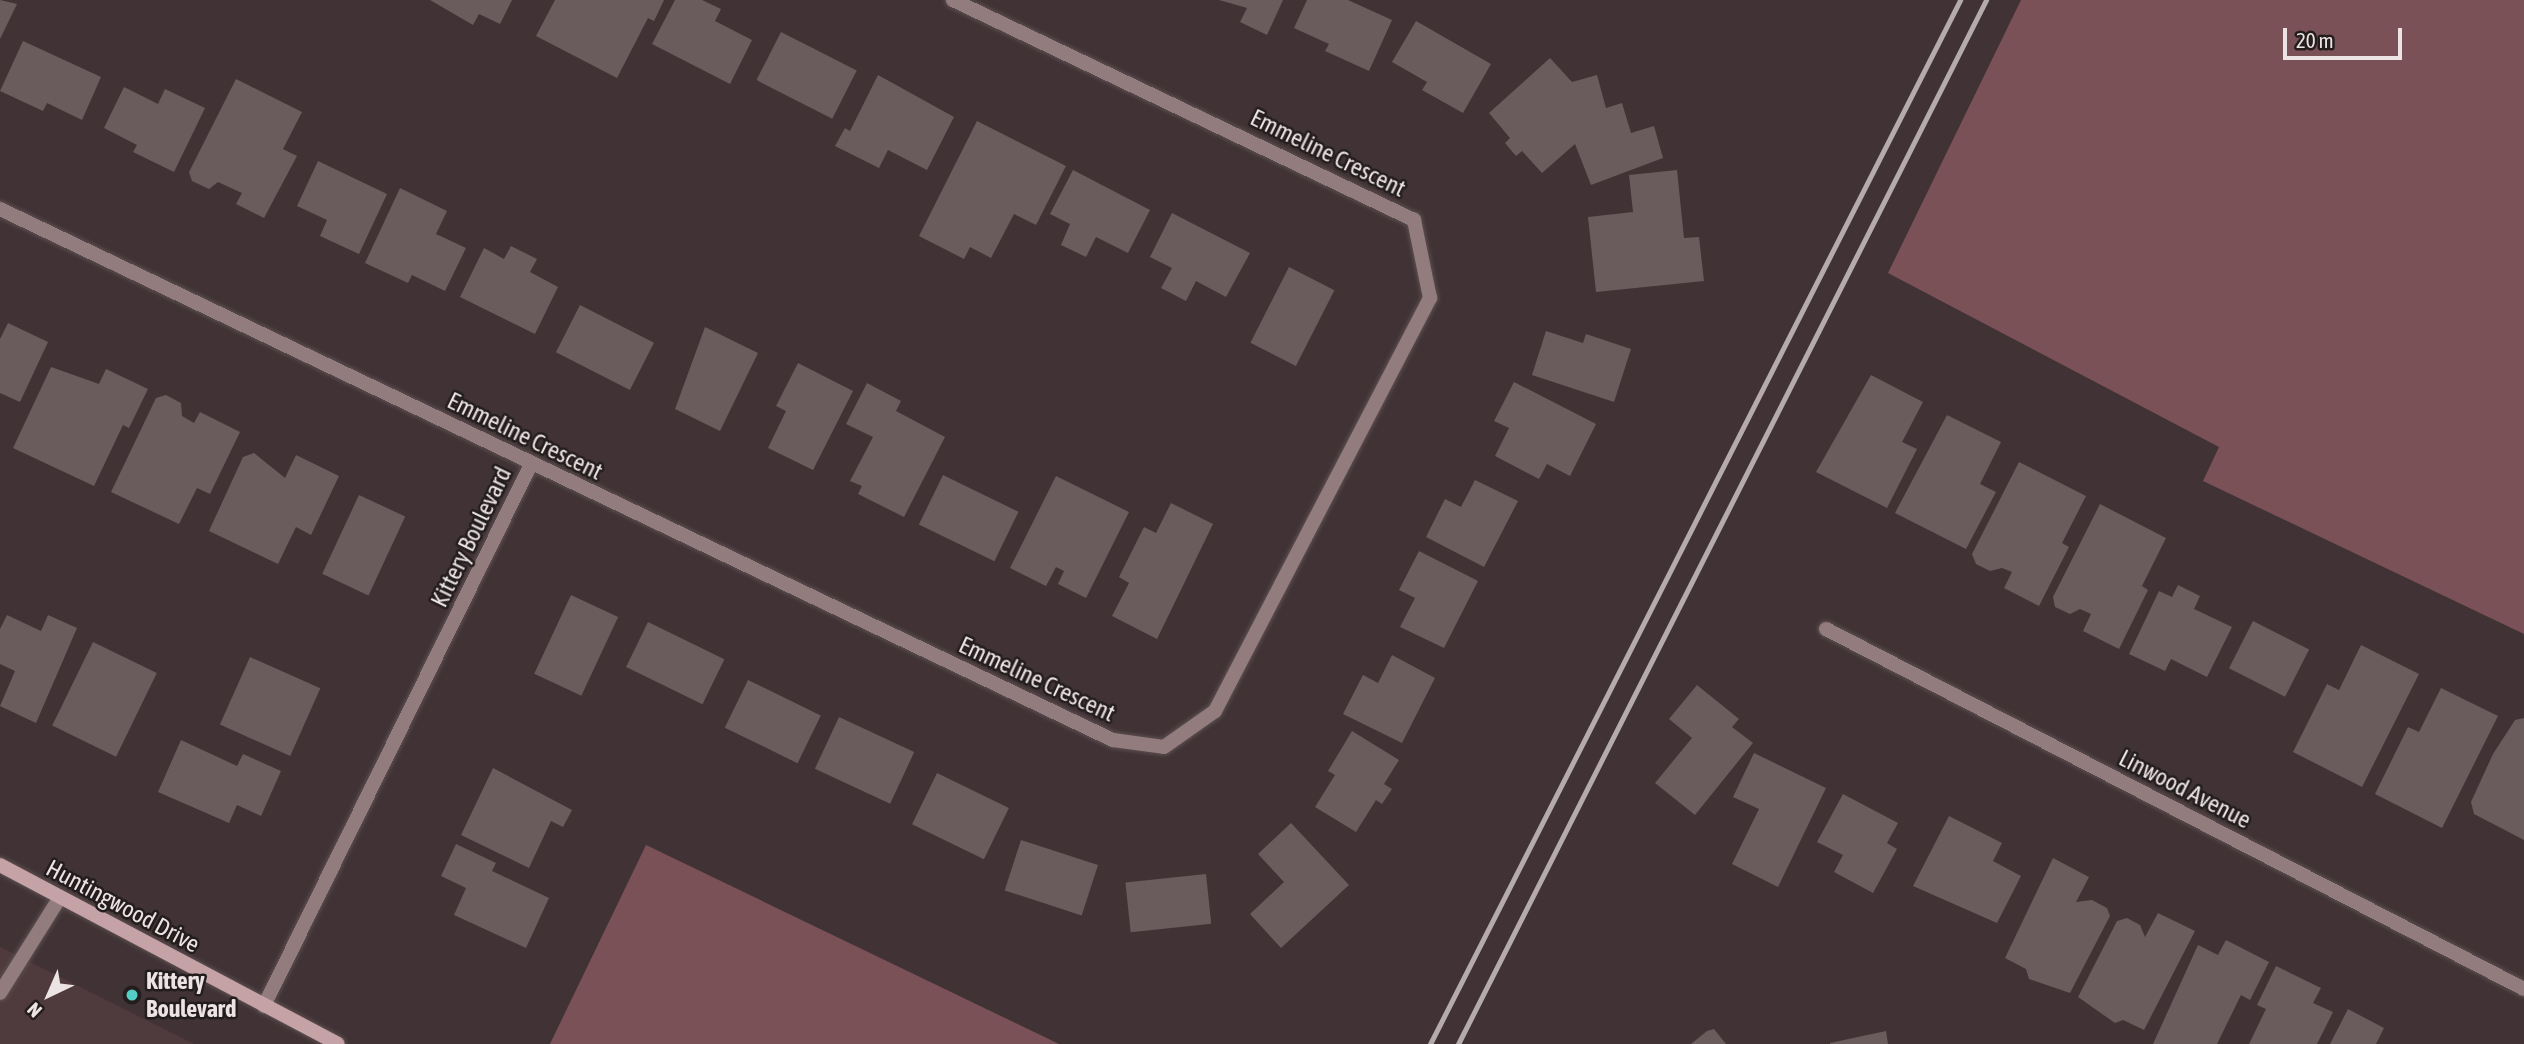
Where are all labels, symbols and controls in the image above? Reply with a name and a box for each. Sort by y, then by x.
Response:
scale bar [2286,14,2405,58]
text: 20 m [2296,28,2334,52]
street label: Emmeline Crescent [1246,103,1410,203]
street label: Emmeline Crescent [443,386,607,486]
street label: Kittery Boulevard [425,462,517,612]
street label: Emmeline Crescent [954,630,1120,728]
street label: Linwood Avenue [2114,743,2256,835]
street label: Huntingwood Drive [41,854,205,958]
north arrow [14,960,84,1030]
place label: Kittery Boulevard [146,967,236,1023]
marker: Kittery Boulevard [124,987,140,1003]
text: N [23,998,46,1022]

